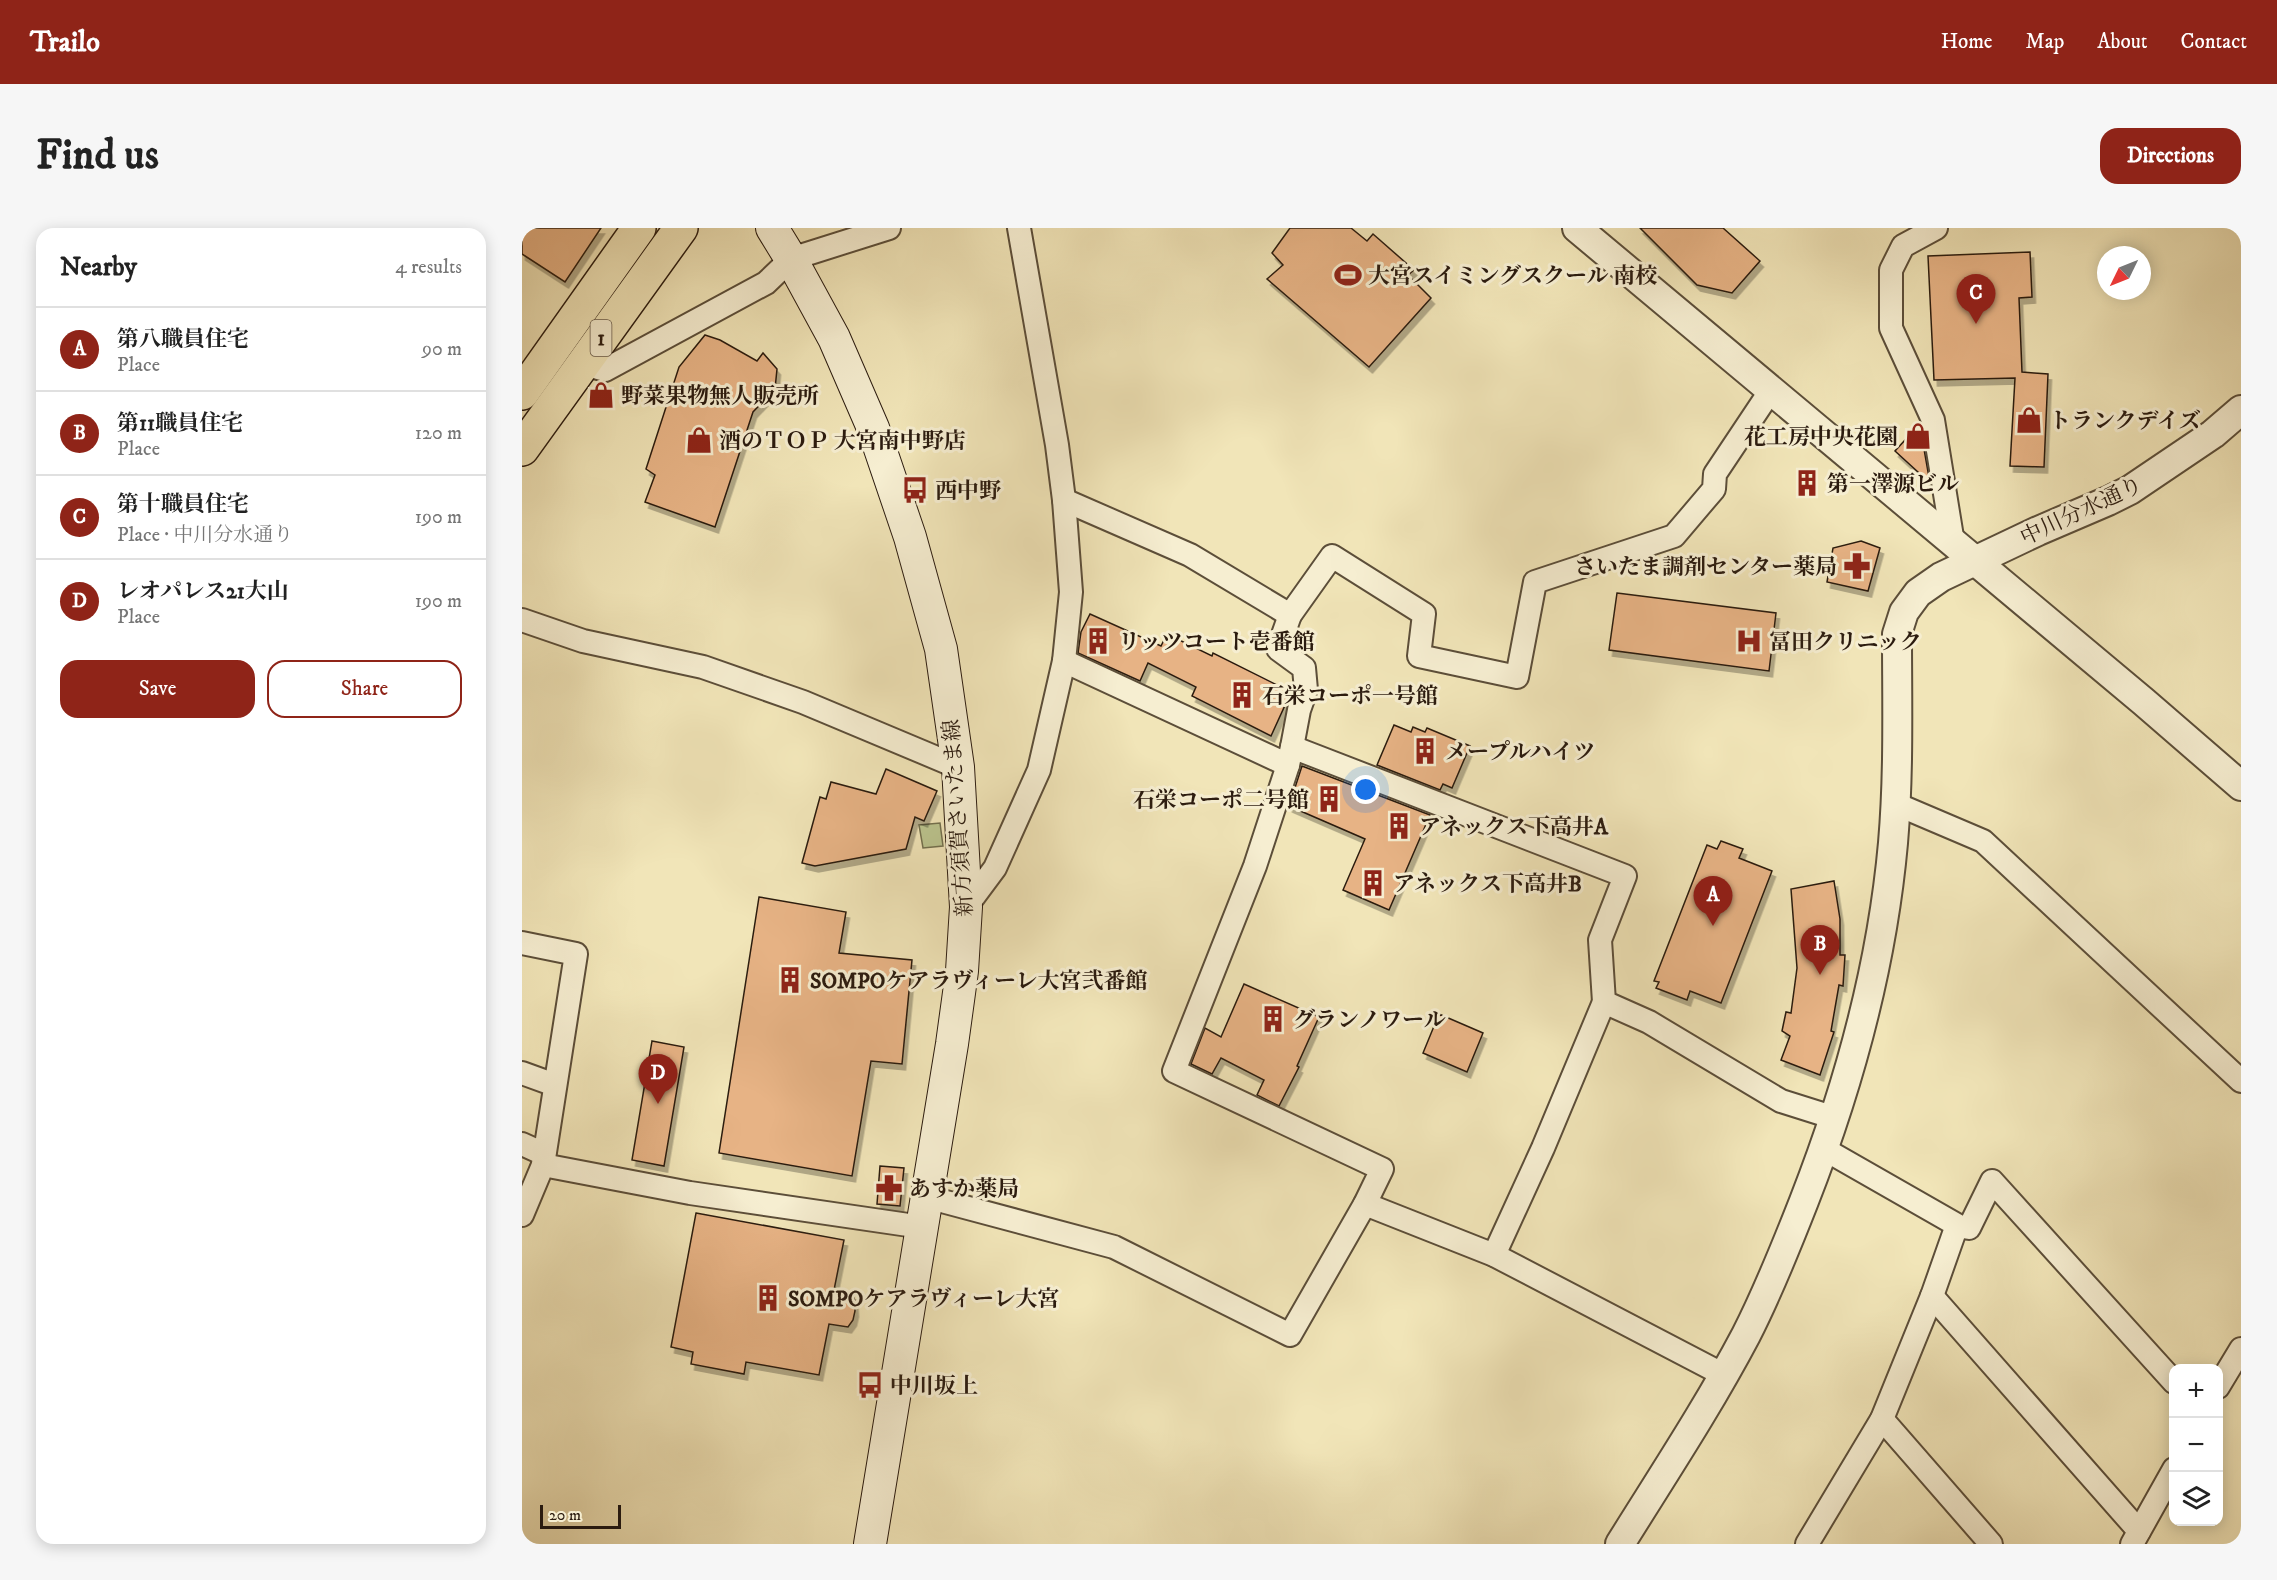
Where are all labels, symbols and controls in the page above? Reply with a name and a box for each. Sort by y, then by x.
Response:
text: Trailo [30,25,100,60]
text: Home [1941,29,1993,55]
text: Map [2026,29,2064,55]
text: About [2097,29,2148,55]
text: Contact [2181,29,2247,55]
button: Directions [2100,128,2241,184]
text: Find us [36,130,159,182]
north arrow [2097,246,2151,300]
text: Nearby [60,251,137,284]
text: 4 results [395,255,462,280]
sports icon: 大宮スイミングスクール 南校 [1333,260,1363,290]
place label: 大宮スイミングスクール 南校 [1368,263,1657,290]
pin: C [1956,274,1996,324]
road number: 1 [590,320,612,356]
text: 第八職員住宅 [117,326,249,353]
text: A [73,337,86,362]
text: 90 m [422,337,462,362]
text: Place [117,353,160,378]
shop icon: 野菜果物無人販売所 [586,380,616,410]
place label: 野菜果物無人販売所 [621,383,819,410]
shop icon: トランクデイズ [2014,405,2044,435]
place label: トランクデイズ [2049,408,2201,435]
text: 第11職員住宅 [117,410,243,437]
text: B [73,421,86,446]
text: 120 m [415,421,462,446]
shop icon: 花工房中央花園 [1903,421,1933,451]
place label: 花工房中央花園 [1744,424,1898,451]
shop icon: 酒のＴＯＰ 大宮南中野店 [684,425,714,455]
place label: 酒のＴＯＰ 大宮南中野店 [719,428,966,455]
text: Place [117,437,160,462]
building icon: 第一澤源ビル [1792,468,1822,498]
place label: 第一澤源ビル [1827,471,1959,498]
street label: 中川分水通り [2016,471,2147,551]
bus stop icon: 西中野 [900,475,930,505]
place label: 西中野 [935,478,1002,505]
text: 第十職員住宅 [117,491,249,518]
text: C [73,505,86,530]
text: 190 m [415,505,462,530]
text: Place · 中川分水通り [117,523,293,548]
pharmacy icon: さいたま調剤センター薬局 [1842,551,1872,581]
place label: さいたま調剤センター薬局 [1574,554,1837,581]
text: レオパレス21大山 [117,578,289,605]
text: D [72,589,87,614]
text: 190 m [415,589,462,614]
text: Place [117,605,160,630]
building icon: リッツコート壱番館 [1083,626,1113,656]
hospital icon: 冨田クリニック [1734,626,1764,656]
place label: リッツコート壱番館 [1118,629,1315,656]
place label: 冨田クリニック [1769,629,1922,656]
button: Save [60,660,255,718]
button: Share [267,660,462,718]
building icon: 石栄コーポ一号館 [1227,680,1257,710]
place label: 石栄コーポ一号館 [1262,683,1438,710]
street label: 新方須賀さいたま線 [938,718,979,918]
building icon: メープルハイツ [1410,736,1440,766]
place label: メープルハイツ [1445,739,1595,766]
your location [1351,775,1380,804]
building icon: 石栄コーポ二号館 [1314,784,1344,814]
place label: 石栄コーポ二号館 [1133,787,1309,814]
building icon: アネックス下高井A [1384,811,1414,841]
place label: アネックス下高井A [1419,814,1609,841]
building icon: アネックス下高井B [1358,868,1388,898]
place label: アネックス下高井B [1393,871,1582,898]
pin: A [1694,876,1732,926]
pin: B [1800,926,1840,975]
building icon: SOMPOケアラヴィーレ大宮弐番館 [775,965,805,995]
place label: SOMPOケアラヴィーレ大宮弐番館 [810,968,1148,995]
building icon: グランノワール [1258,1004,1288,1034]
place label: グランノワール [1293,1007,1446,1034]
pin: D [638,1054,678,1104]
pharmacy icon: あすか薬局 [874,1173,904,1203]
place label: あすか薬局 [909,1176,1019,1203]
building icon: SOMPOケアラヴィーレ大宮 [753,1283,783,1313]
place label: SOMPOケアラヴィーレ大宮 [788,1286,1060,1313]
map controls [2169,1364,2223,1526]
button: + [2169,1364,2223,1418]
bus stop icon: 中川坂上 [855,1370,885,1400]
place label: 中川坂上 [890,1373,978,1400]
button: − [2169,1418,2223,1472]
button: layers [2169,1472,2223,1526]
scale bar [540,1502,621,1530]
text: 20 m [549,1505,581,1525]

